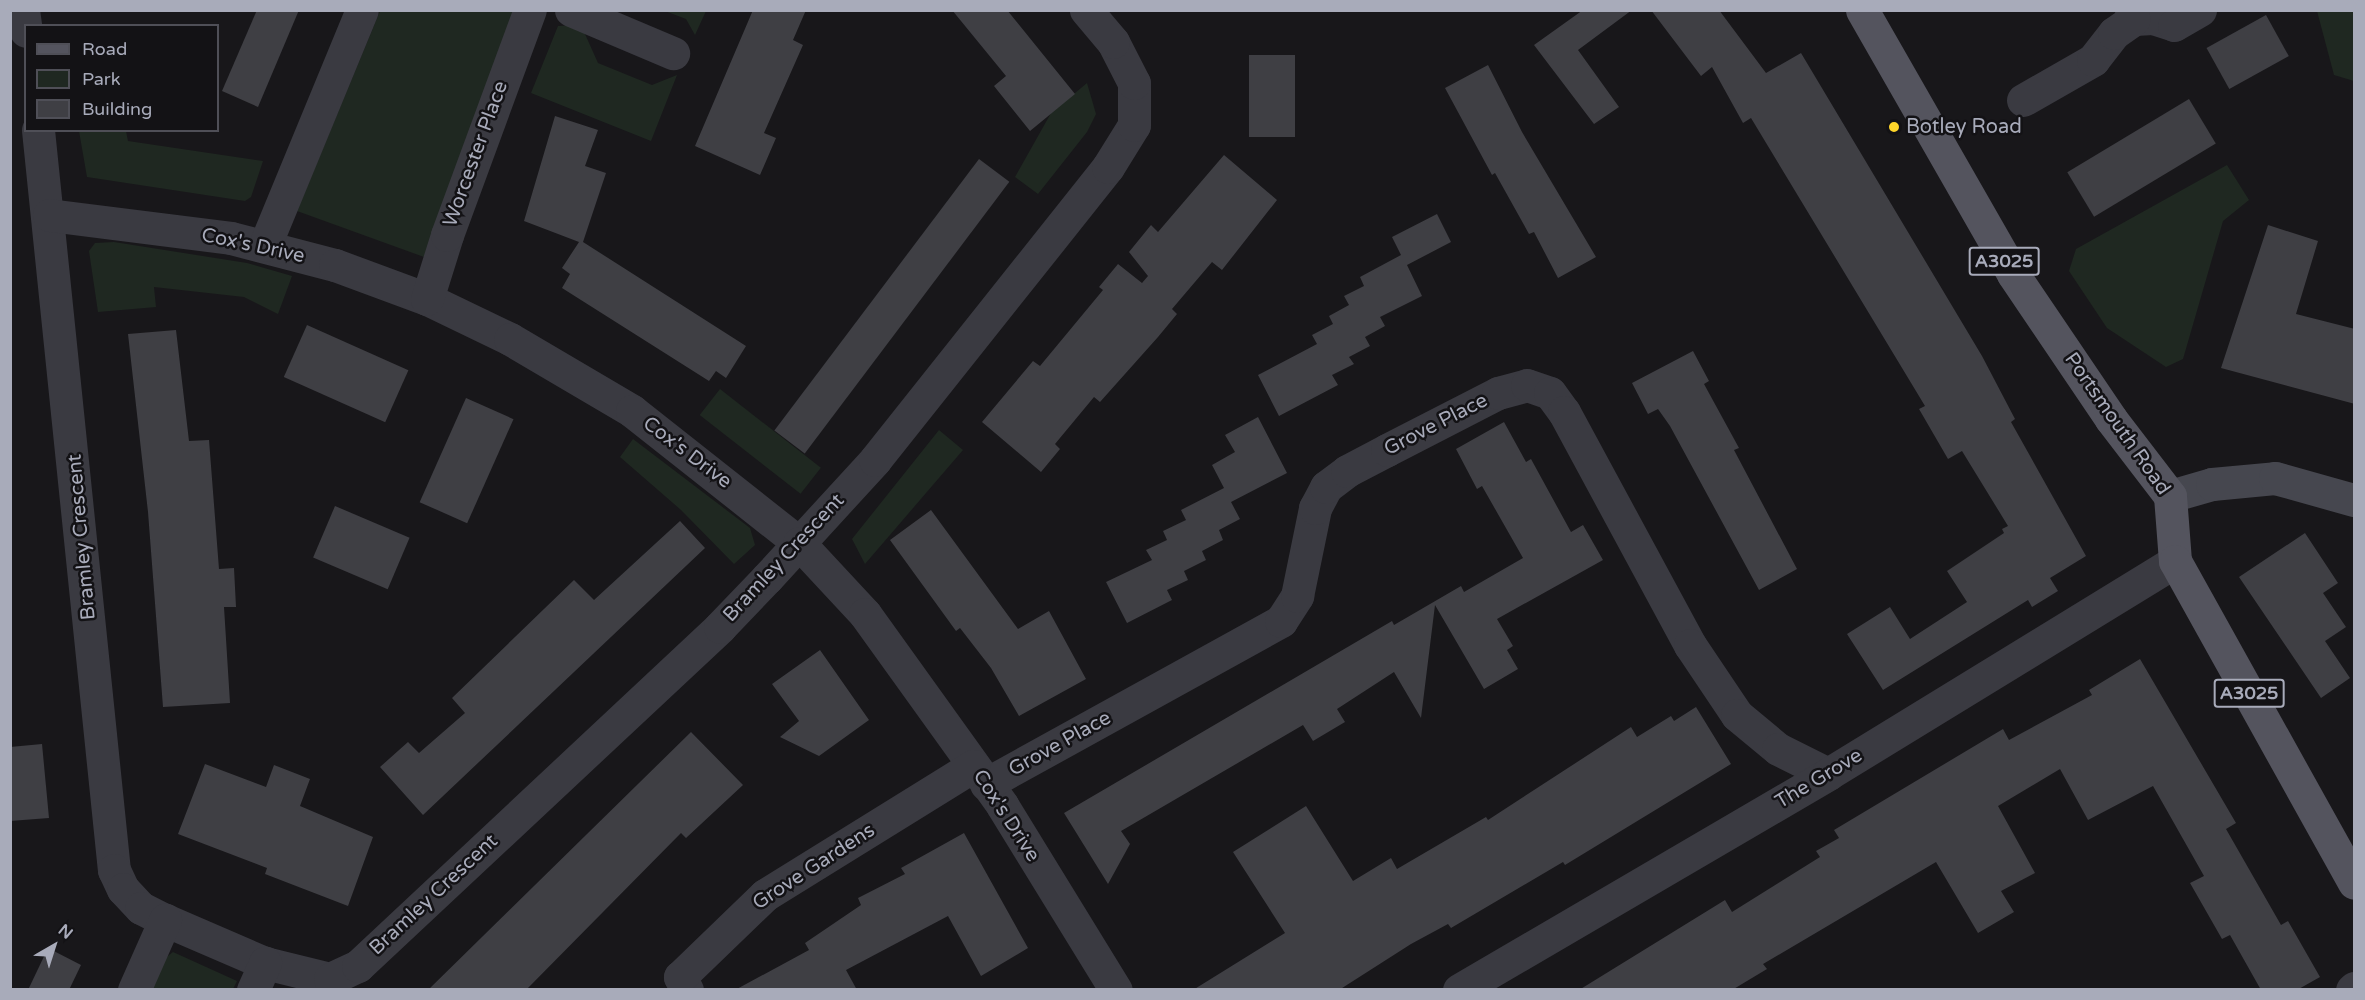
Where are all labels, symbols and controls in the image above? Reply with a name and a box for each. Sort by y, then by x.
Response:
legend [24,24,219,132]
text: Road [82,38,127,60]
text: Park [82,68,120,90]
street label: Worcester Place [438,78,514,230]
text: Building [82,98,152,120]
place label: Botley Road [1906,115,2022,139]
marker: Botley Road [1887,120,1901,134]
street label: Cox's Drive [199,223,307,269]
road number: A3025 [1968,246,2040,276]
street label: Portsmouth Road [2059,348,2175,500]
street label: Grove Place [1380,389,1492,461]
street label: Cox's Drive [638,412,736,494]
street label: Bramley Crescent [63,453,101,621]
street label: Bramley Crescent [718,489,850,627]
road number: A3025 [2213,678,2285,708]
street label: Grove Place [1005,706,1115,782]
street label: The Grove [1771,744,1867,814]
street label: Cox's Drive [967,766,1045,866]
street label: Grove Gardens [748,819,880,915]
street label: Bramley Crescent [365,829,503,961]
north arrow [24,916,84,976]
text: N [54,920,77,944]

